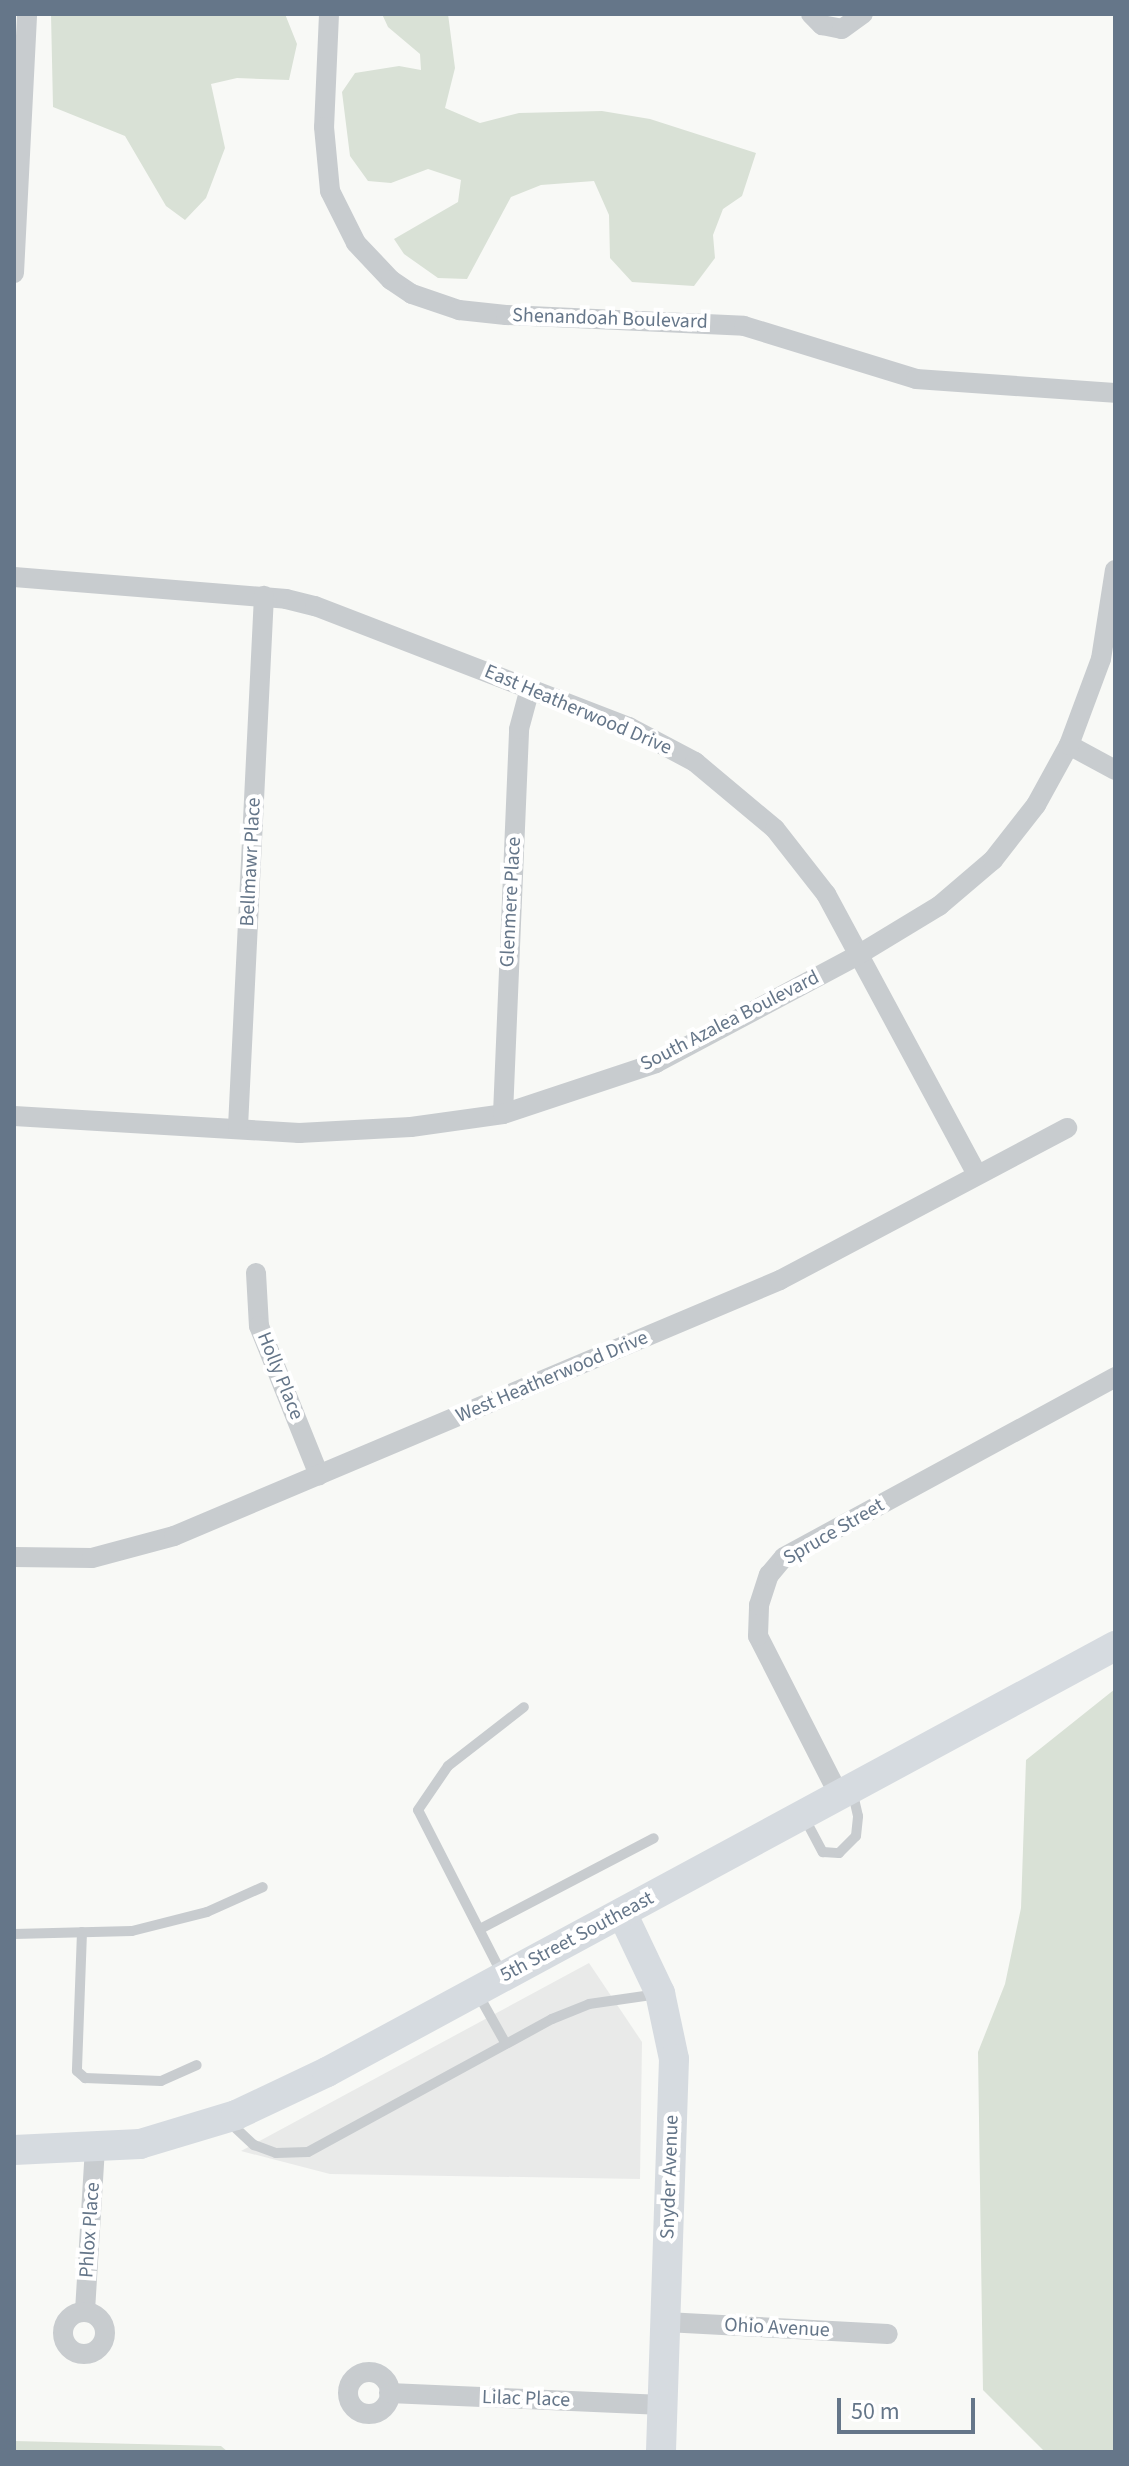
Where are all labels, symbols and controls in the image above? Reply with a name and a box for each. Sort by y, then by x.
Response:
street label: Shenandoah Boulevard [512,304,708,334]
street label: East Heatherwood Drive [481,660,675,760]
street label: Bellmawr Place [236,797,266,927]
street label: Glenmere Place [496,836,526,968]
street label: South Azalea Boulevard [637,966,823,1076]
street label: West Heatherwood Drive [452,1326,652,1428]
street label: Holly Place [252,1329,308,1423]
street label: Spruce Street [779,1494,889,1570]
street label: 5th Street Southeast [496,1886,658,1988]
street label: Snyder Avenue [656,2114,684,2240]
street label: Phlox Place [75,2181,105,2279]
street label: Ohio Avenue [724,2313,830,2343]
scale bar [841,2382,979,2432]
street label: Lilac Place [482,2385,570,2413]
text: 50 m [851,2394,900,2429]

